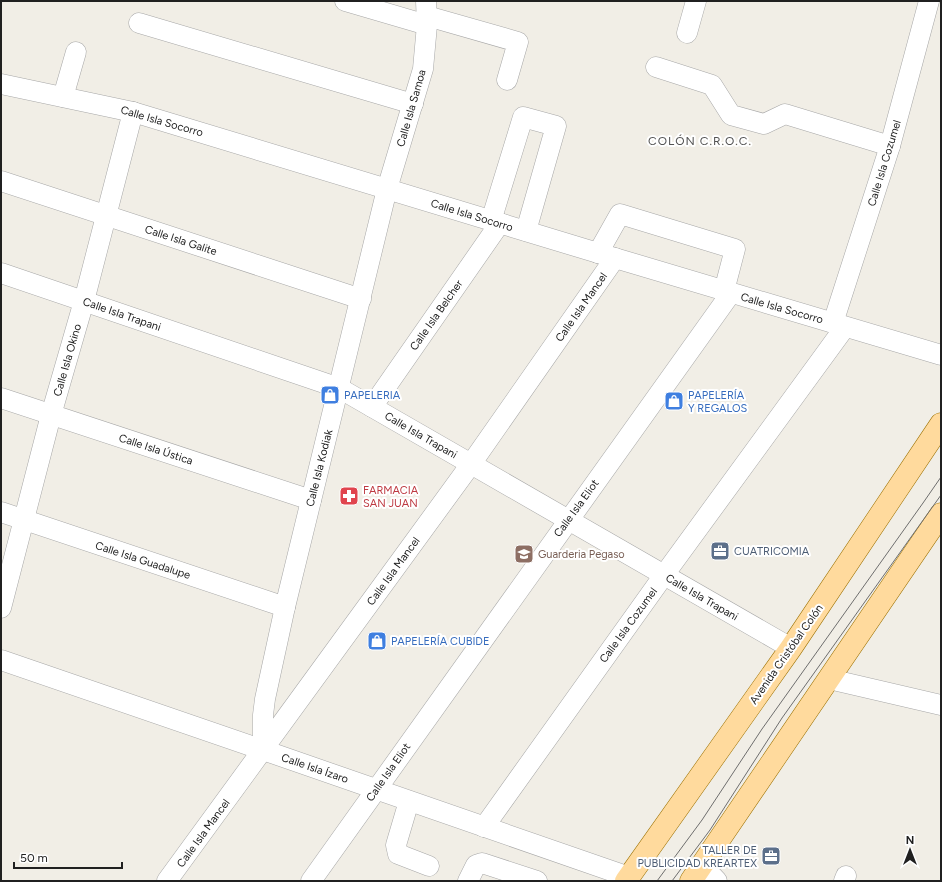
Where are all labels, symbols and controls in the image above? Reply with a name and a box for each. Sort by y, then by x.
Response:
street label: Calle Isla Samoa [394,68,429,148]
street label: Calle Isla Socorro [119,103,205,139]
street label: Calle Isla Cozumel [865,118,904,208]
district label: COLÓN C.R.O.C. [648,134,752,148]
street label: Calle Isla Socorro [429,197,515,234]
street label: Calle Isla Galite [143,223,219,258]
street label: Calle Isla Mancel [553,270,610,344]
street label: Calle Isla Belcher [407,277,466,353]
street label: Calle Isla Socorro [739,290,825,326]
street label: Calle Isla Trapani [81,295,163,334]
street label: Calle Isla Okino [51,322,84,398]
shop icon: PAPELERIA [319,384,341,406]
place label: PAPELERIA [344,389,401,402]
place label: PAPELERÍA Y REGALOS [688,389,748,415]
shop icon: PAPELERÍA Y REGALOS [663,390,685,412]
street label: Calle Isla Trapani [382,409,459,461]
street label: Calle Isla Kodiak [304,428,335,508]
street label: Calle Isla Ústica [117,430,195,468]
street label: Calle Isla Eliot [551,477,602,540]
place label: FARMACIA SAN JUAN [363,484,419,510]
pharmacy icon: FARMACIA SAN JUAN [338,485,360,507]
street label: Calle Isla Mancel [364,535,423,608]
street label: Calle Isla Guadalupe [94,539,192,582]
office icon: CUATRICOMIA [709,540,731,562]
school or university icon: Guarderia Pegaso [513,543,535,565]
place label: CUATRICOMIA [734,545,810,558]
place label: Guarderia Pegaso [538,548,625,561]
street label: Calle Isla Trapani [663,571,740,623]
street label: Calle Isla Cozumel [597,585,660,665]
street label: Avenida Cristóbal Colón [747,602,826,707]
shop icon: PAPELERÍA CUBIDE [366,630,388,652]
place label: PAPELERÍA CUBIDE [391,635,489,648]
street label: Calle Isla Eliot [364,741,413,804]
street label: Calle Isla Ízaro [280,751,350,786]
street label: Calle Isla Mancel [174,797,233,870]
north arrow [890,830,930,870]
text: N [906,834,914,847]
scale bar [14,844,122,870]
place label: TALLER DE PUBLICIDAD KREARTEX [637,844,757,870]
office icon: TALLER DE PUBLICIDAD KREARTEX [760,845,782,867]
text: 50 m [20,851,48,865]

